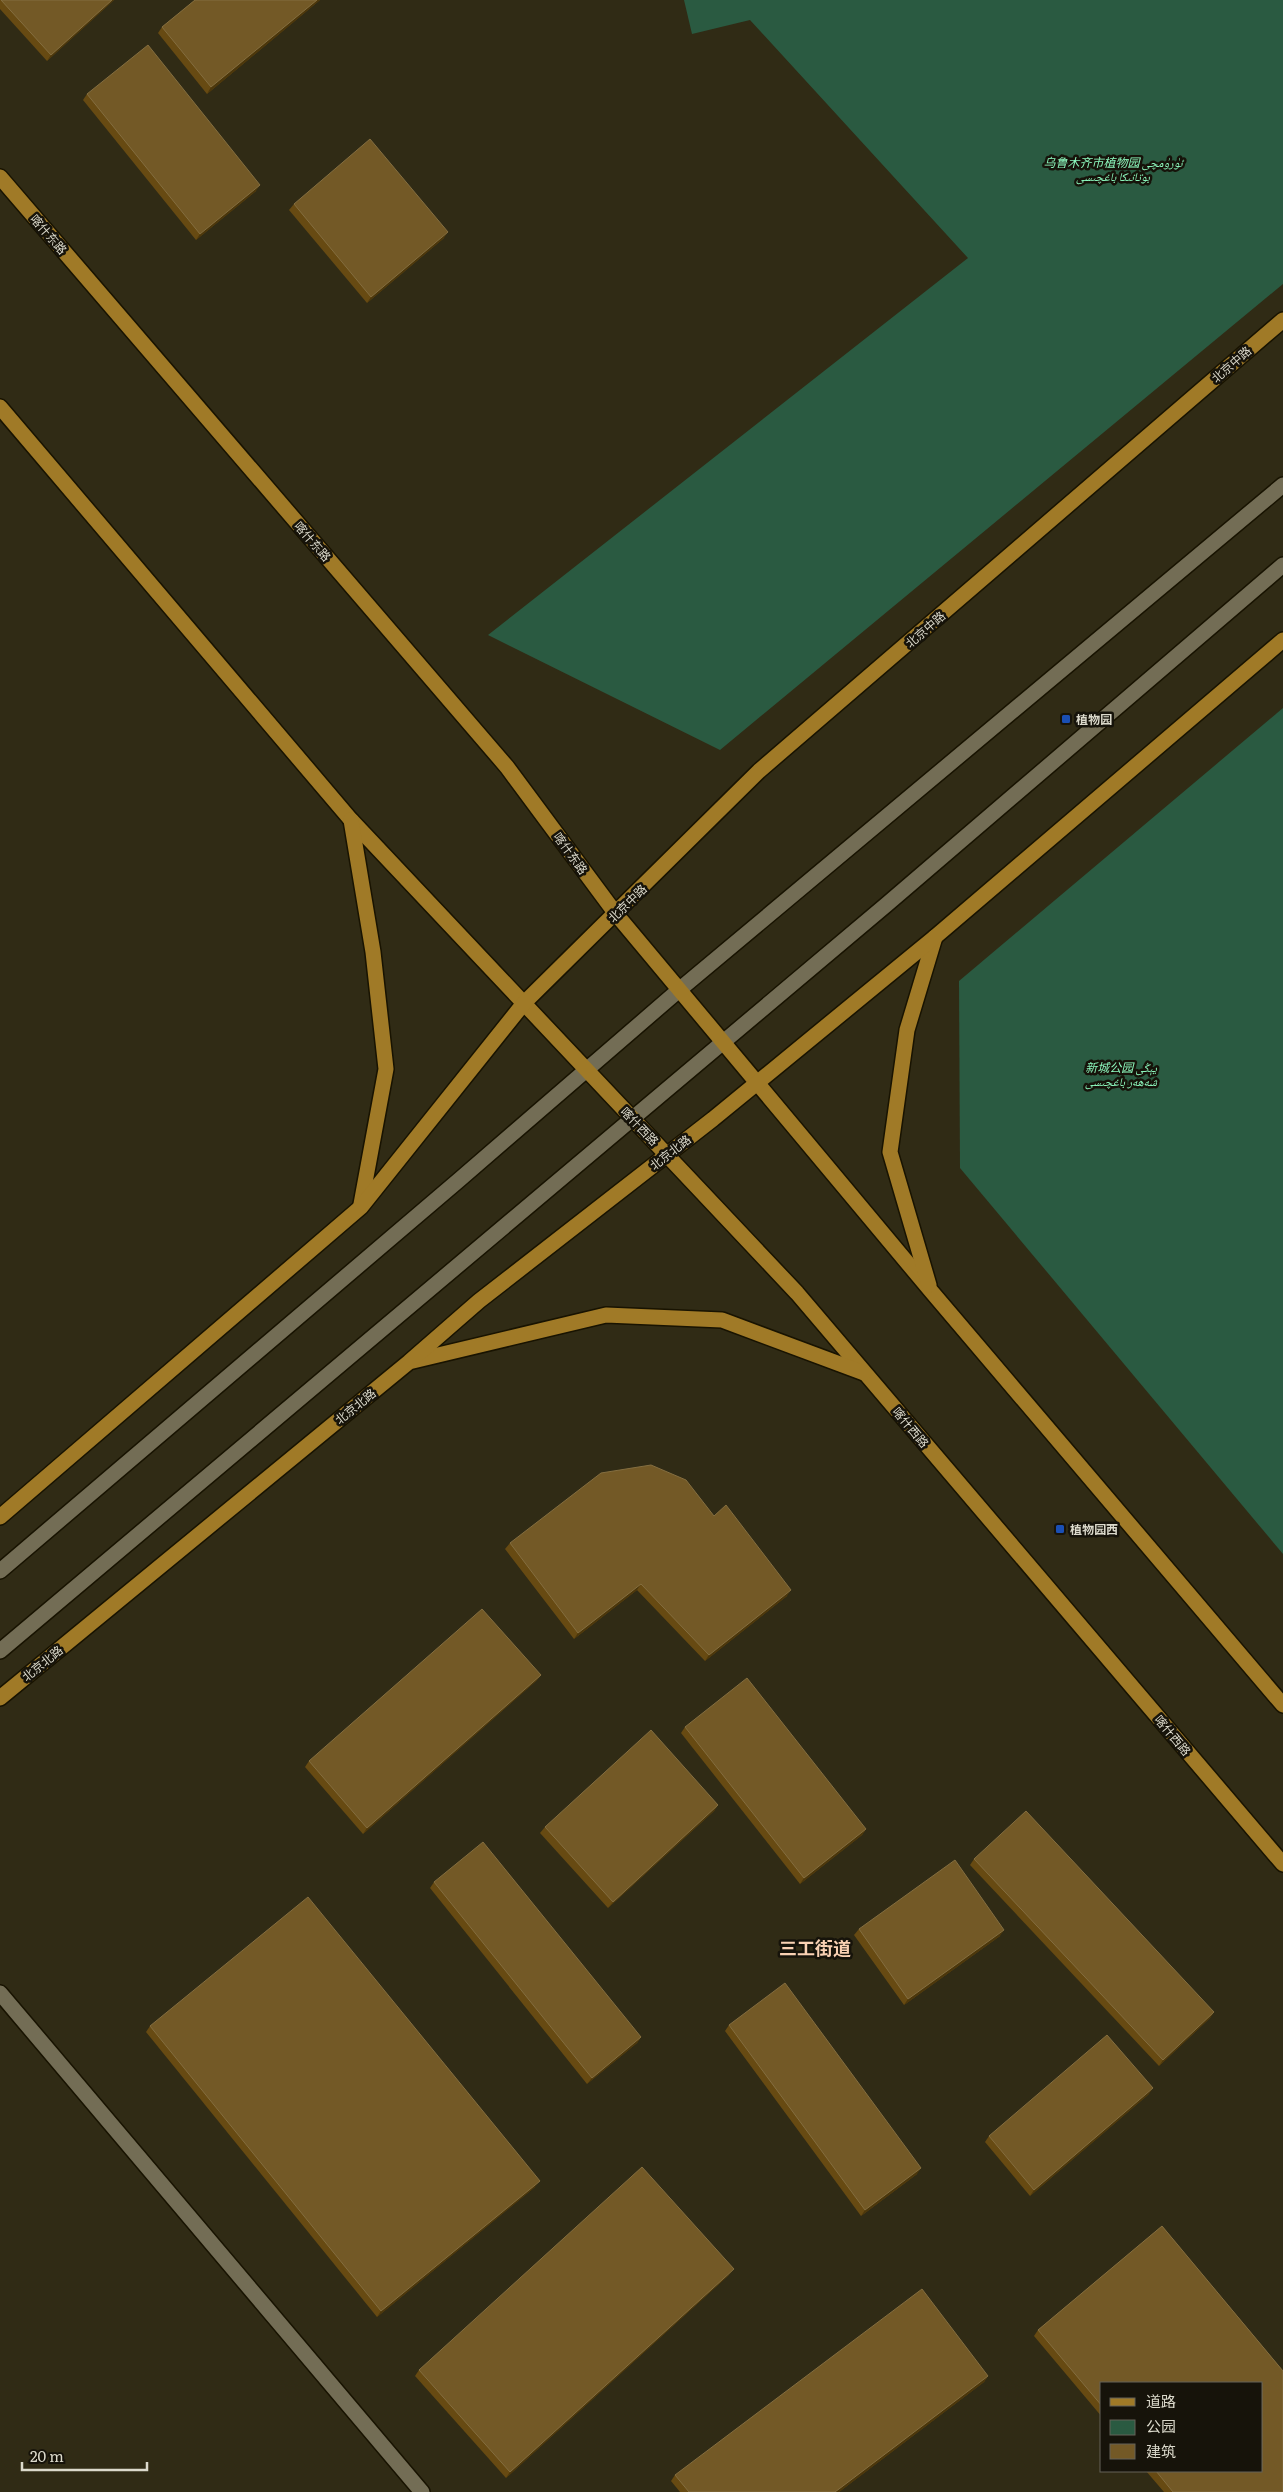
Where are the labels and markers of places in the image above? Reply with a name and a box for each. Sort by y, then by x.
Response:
place label: 植物园 [1076,710,1112,728]
marker: 植物园 [1060,713,1072,725]
place label: 植物园西 [1070,1520,1118,1538]
marker: 植物园西 [1054,1523,1066,1535]

